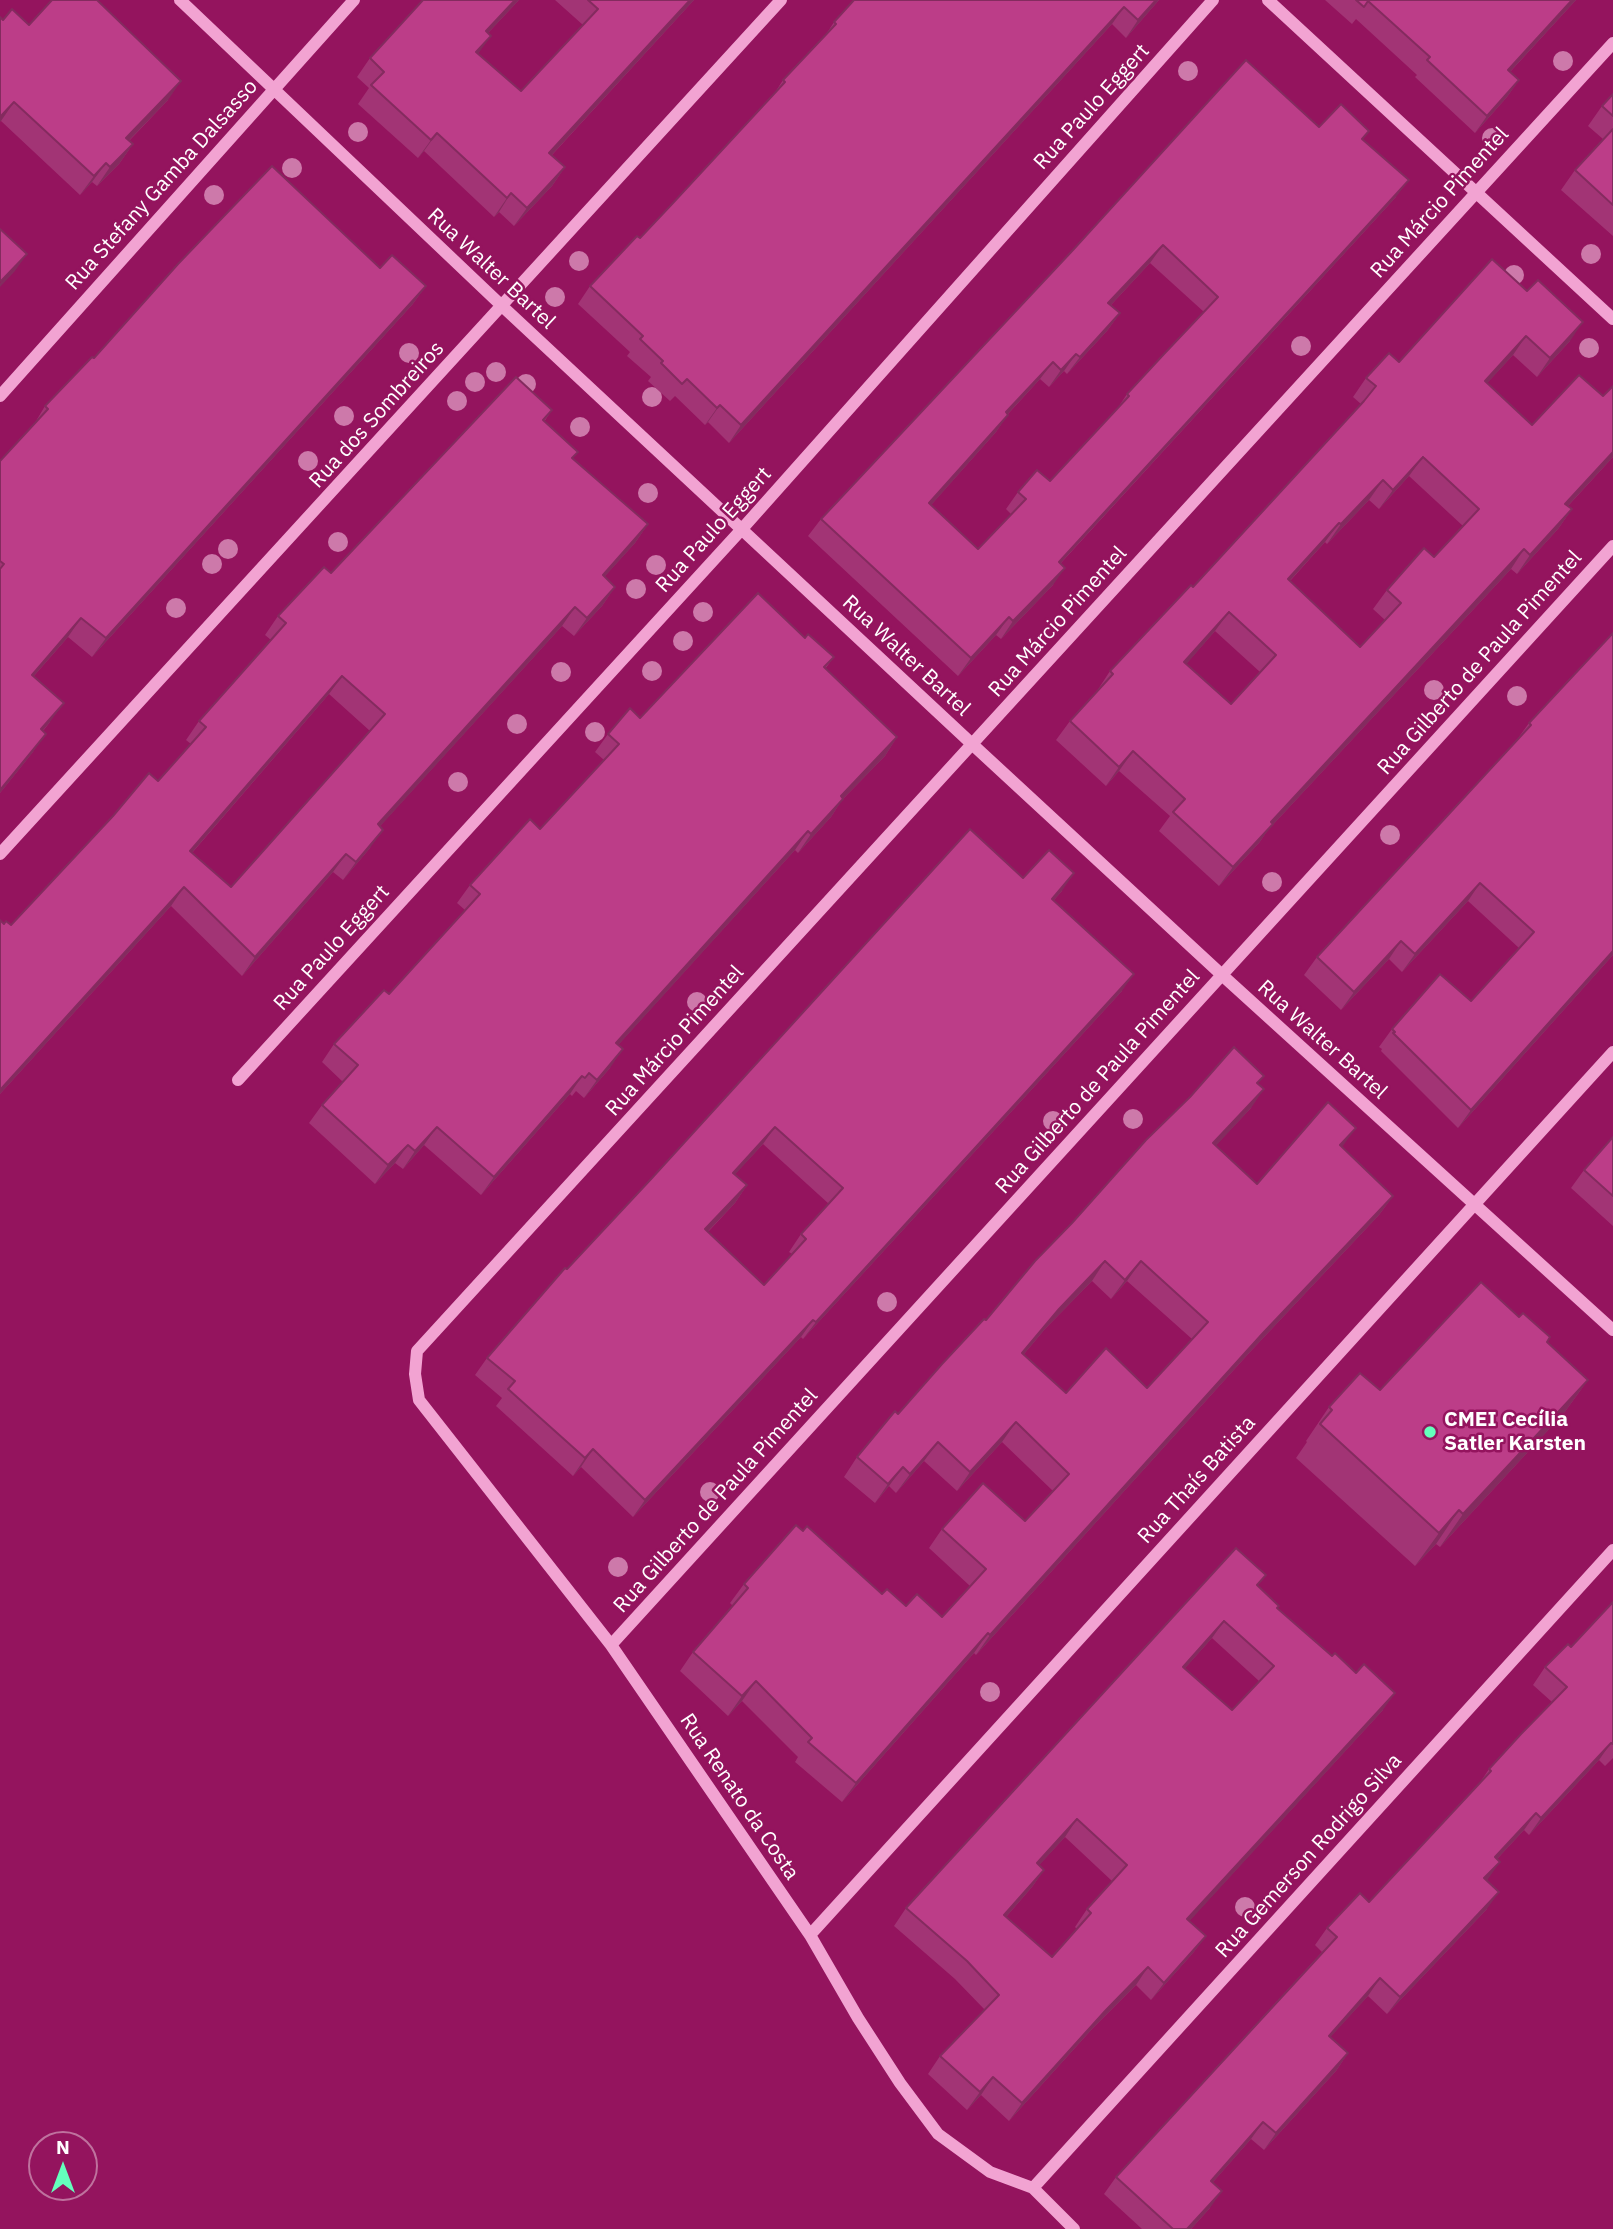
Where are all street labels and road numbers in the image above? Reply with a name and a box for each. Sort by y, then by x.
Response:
street label: Rua Paulo Eggert [1029,39,1155,175]
street label: Rua Stefany Gamba Dalsasso [61,74,263,296]
street label: Rua Márcio Pimentel [1366,122,1514,284]
street label: Rua Walter Bartel [422,203,560,335]
street label: Rua dos Sombreiros [304,336,450,494]
street label: Rua Paulo Eggert [651,462,777,598]
street label: Rua Márcio Pimentel [984,541,1132,703]
street label: Rua Gilberto de Paula Pimentel [1373,546,1587,780]
street label: Rua Walter Bartel [837,590,975,722]
street label: Rua Paulo Eggert [269,880,395,1016]
street label: Rua Márcio Pimentel [601,960,749,1122]
street label: Rua Gilberto de Paula Pimentel [991,965,1205,1199]
street label: Rua Walter Bartel [1252,975,1392,1105]
street label: Rua Gilberto de Paula Pimentel [609,1384,823,1618]
street label: Rua Thaís Batista [1133,1411,1261,1549]
street label: Rua Renato da Costa [674,1709,804,1885]
street label: Rua Gemerson Rodrigo Silva [1211,1749,1407,1963]

